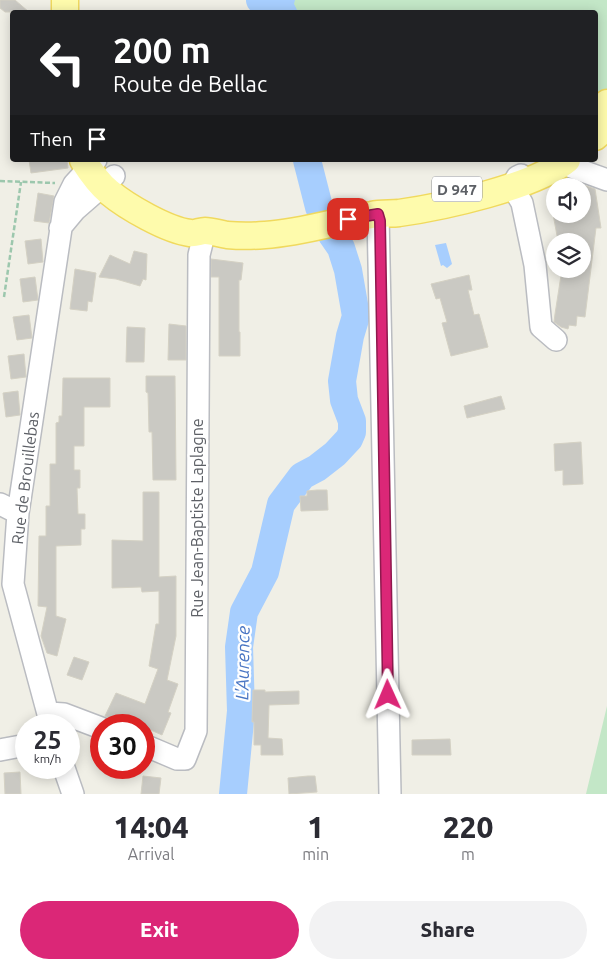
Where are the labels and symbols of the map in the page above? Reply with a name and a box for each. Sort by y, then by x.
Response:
road number: D 947 [432,176,482,202]
pin [327,198,369,240]
street label: Rue de Brouillebas [8,410,42,545]
street label: Rue Jean-Baptiste Laplagne [188,418,206,618]
water label: L'Aurence [231,626,253,700]
position arrow [361,668,413,720]
speed limit sign: 30 [90,714,155,779]

